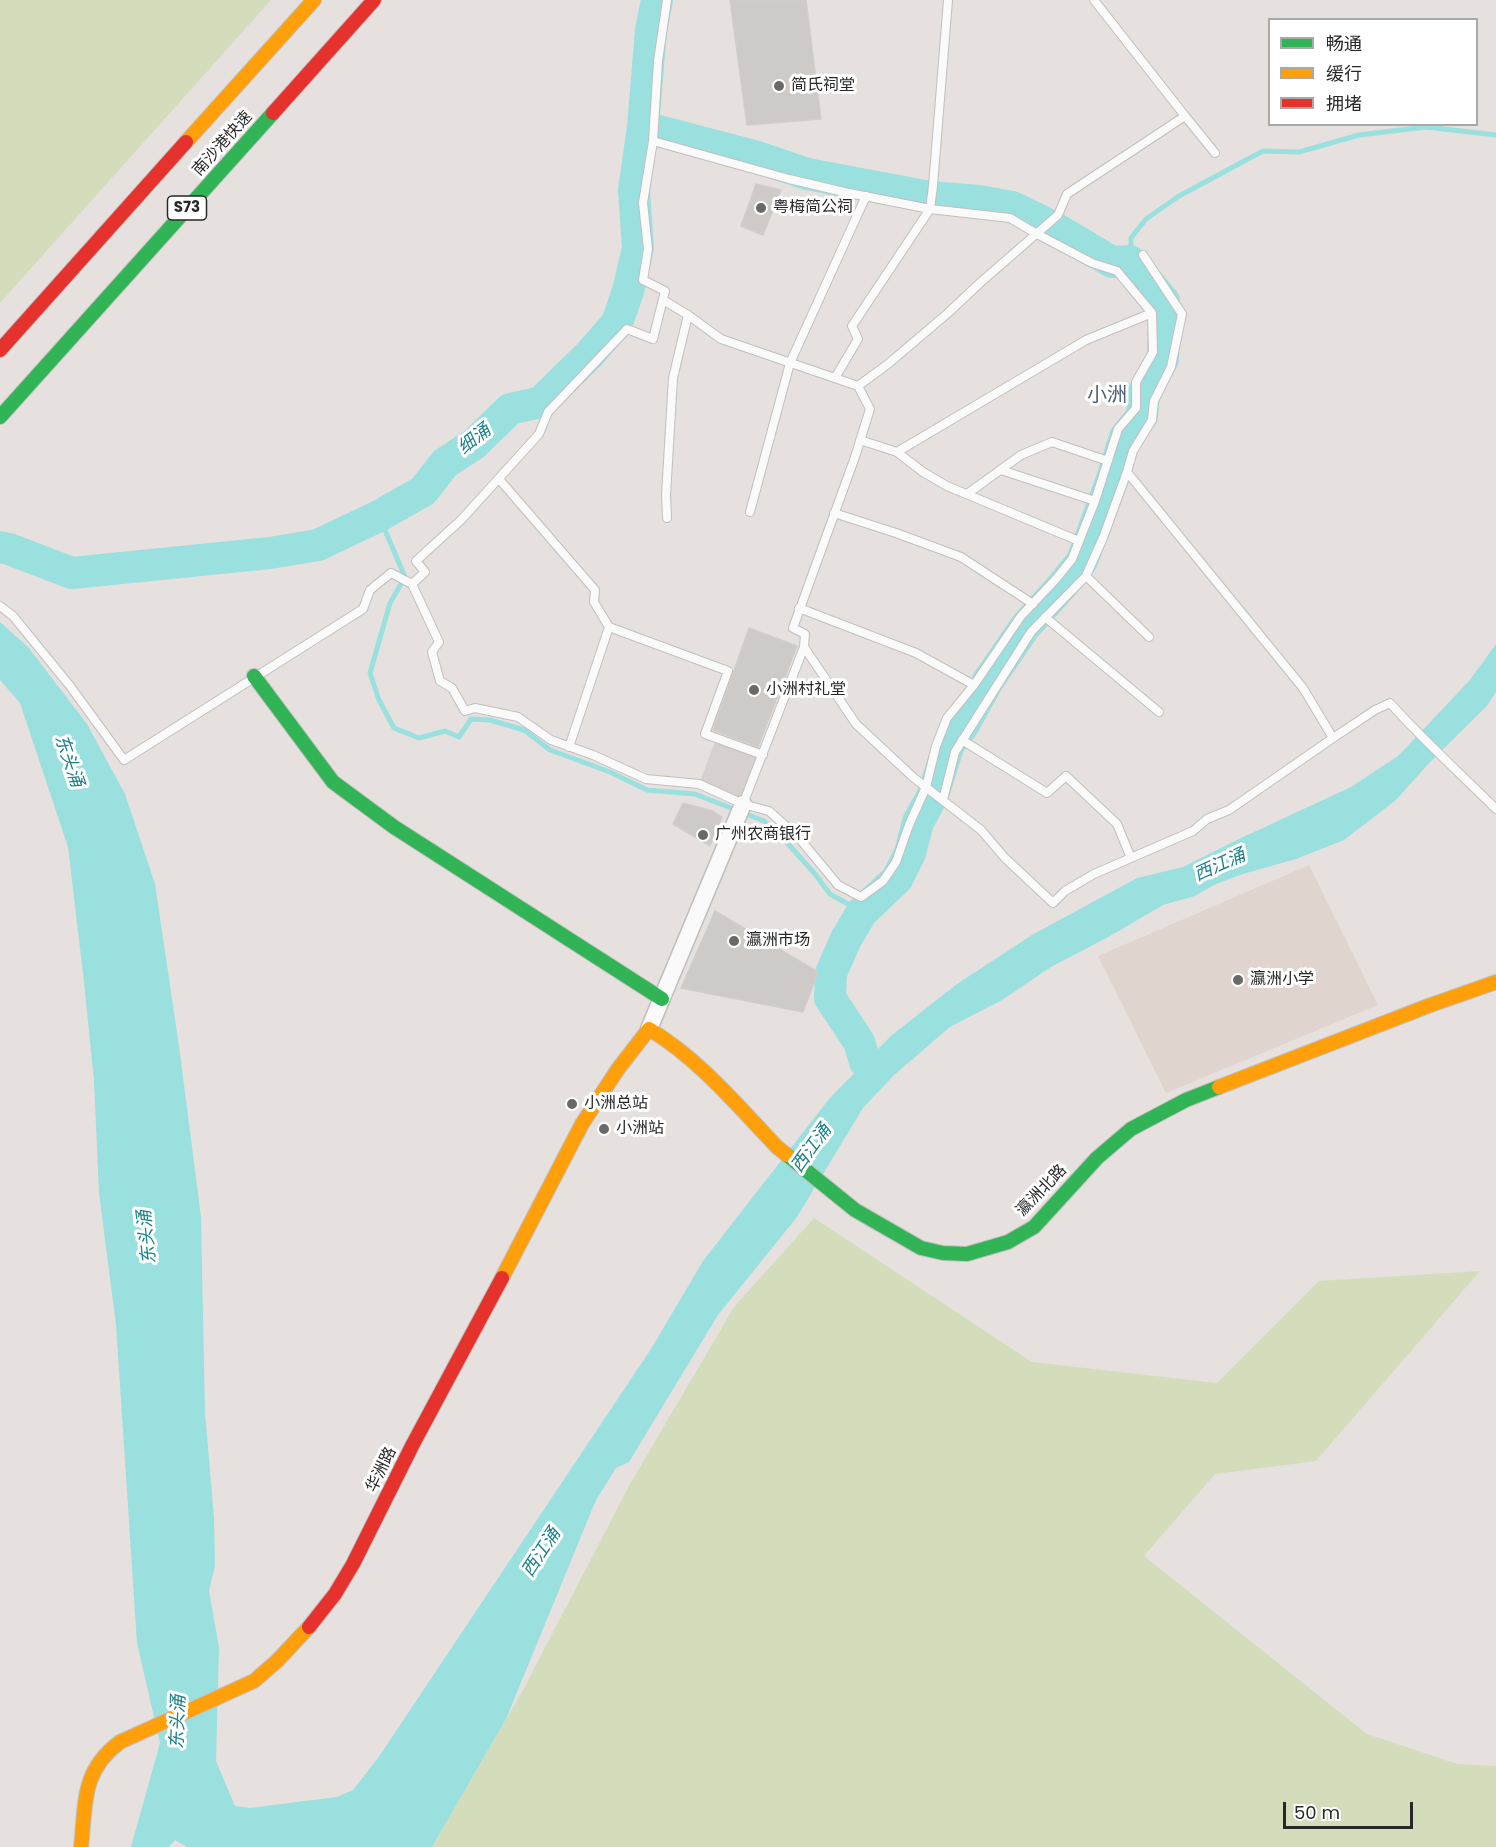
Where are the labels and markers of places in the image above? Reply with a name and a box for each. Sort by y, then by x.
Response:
place label: 简氏祠堂 [791,76,855,96]
marker: 简氏祠堂 [772,79,786,93]
place label: 粤梅简公祠 [773,198,853,218]
marker: 粤梅简公祠 [754,201,768,215]
place label: 小洲村礼堂 [766,680,846,700]
marker: 小洲村礼堂 [747,683,761,697]
place label: 广州农商银行 [715,825,811,845]
marker: 广州农商银行 [696,828,710,842]
place label: 瀛洲市场 [746,931,810,951]
marker: 瀛洲市场 [727,934,741,948]
place label: 瀛洲小学 [1250,970,1314,990]
marker: 瀛洲小学 [1231,973,1245,987]
place label: 小洲总站 [584,1094,648,1114]
marker: 小洲总站 [565,1097,579,1111]
place label: 小洲站 [616,1119,664,1139]
marker: 小洲站 [597,1122,611,1136]

